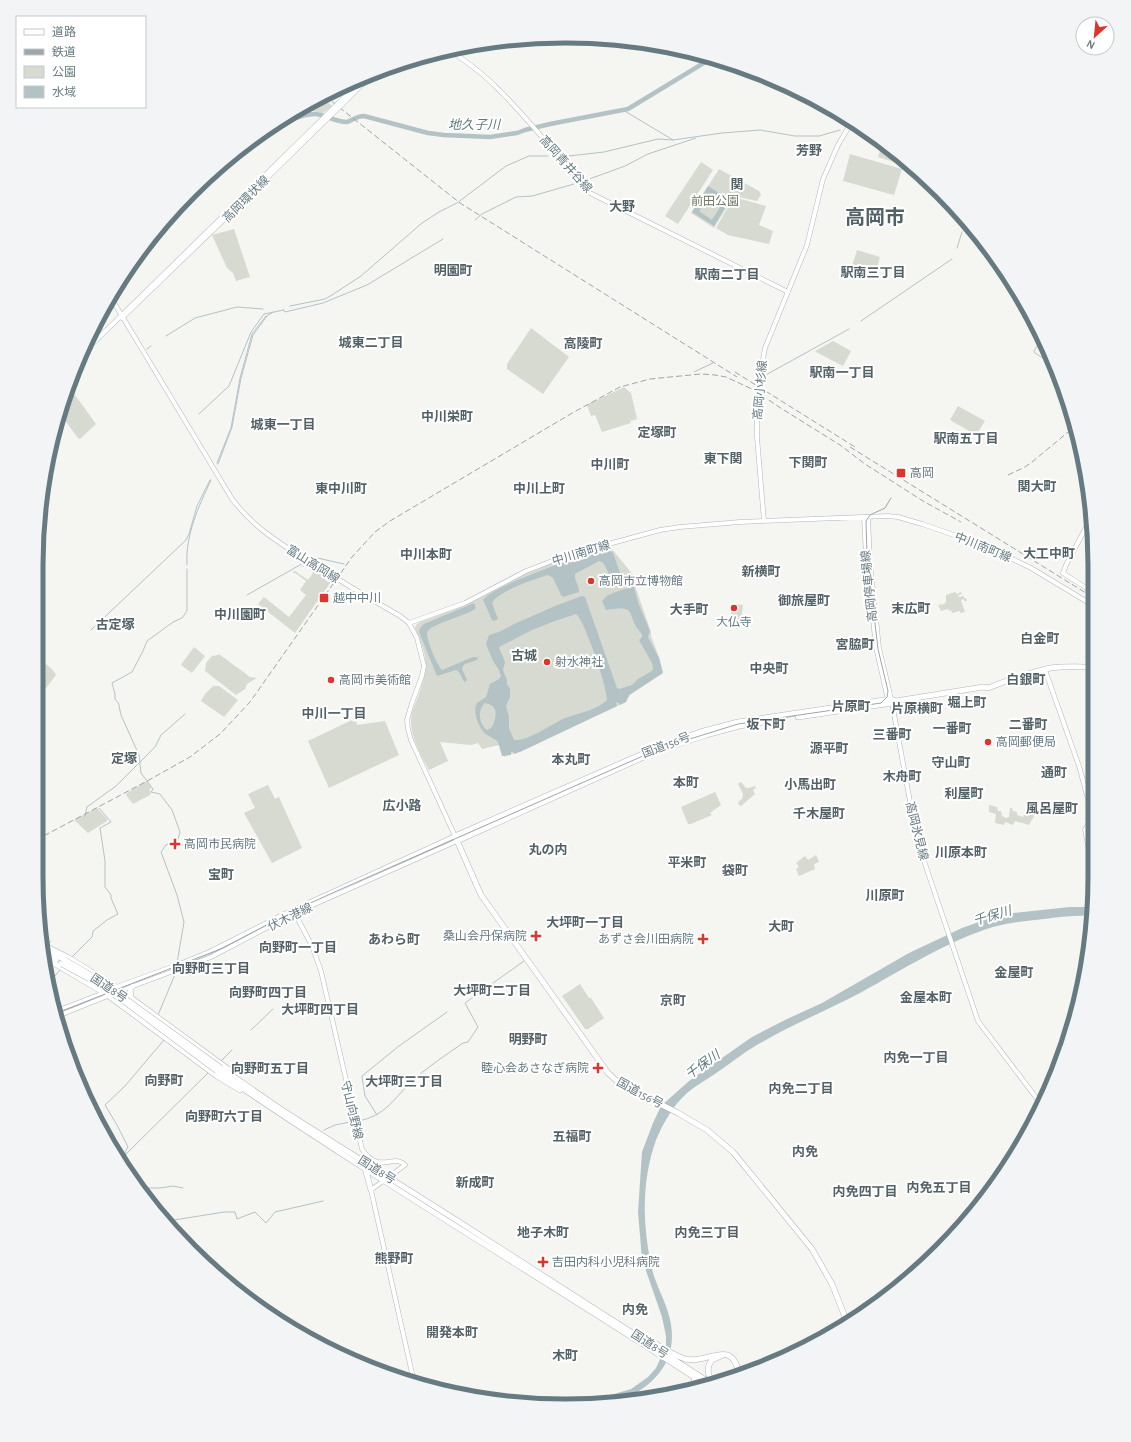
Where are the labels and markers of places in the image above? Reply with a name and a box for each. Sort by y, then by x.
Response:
marker: 高岡 [895,467,907,479]
place label: 高岡 [910,467,934,479]
place label: 高岡市立博物館 [599,574,683,587]
marker: 高岡市立博物館 [586,576,596,586]
place label: 越中中川 [333,591,381,604]
marker: 越中中川 [318,592,330,604]
marker: 大仏寺 [729,603,739,613]
place label: 大仏寺 [716,616,752,628]
place label: 射水神社 [555,655,603,668]
marker: 射水神社 [542,657,552,667]
place label: 高岡市美術館 [339,673,411,686]
marker: 高岡市美術館 [326,675,336,685]
place label: 高岡郵便局 [996,735,1056,748]
marker: 高岡郵便局 [983,737,993,747]
place label: 高岡市民病院 [184,837,256,850]
marker: 高岡市民病院 [169,838,181,850]
place label: 桑山会丹保病院 [443,929,527,942]
marker: 桑山会丹保病院 [530,930,542,942]
place label: あずさ会川田病院 [598,932,694,945]
marker: あずさ会川田病院 [697,933,709,945]
place label: 睦心会あさなぎ病院 [481,1061,589,1074]
marker: 睦心会あさなぎ病院 [592,1062,604,1074]
place label: 吉田内科小児科病院 [552,1255,660,1268]
marker: 吉田内科小児科病院 [537,1256,549,1268]

